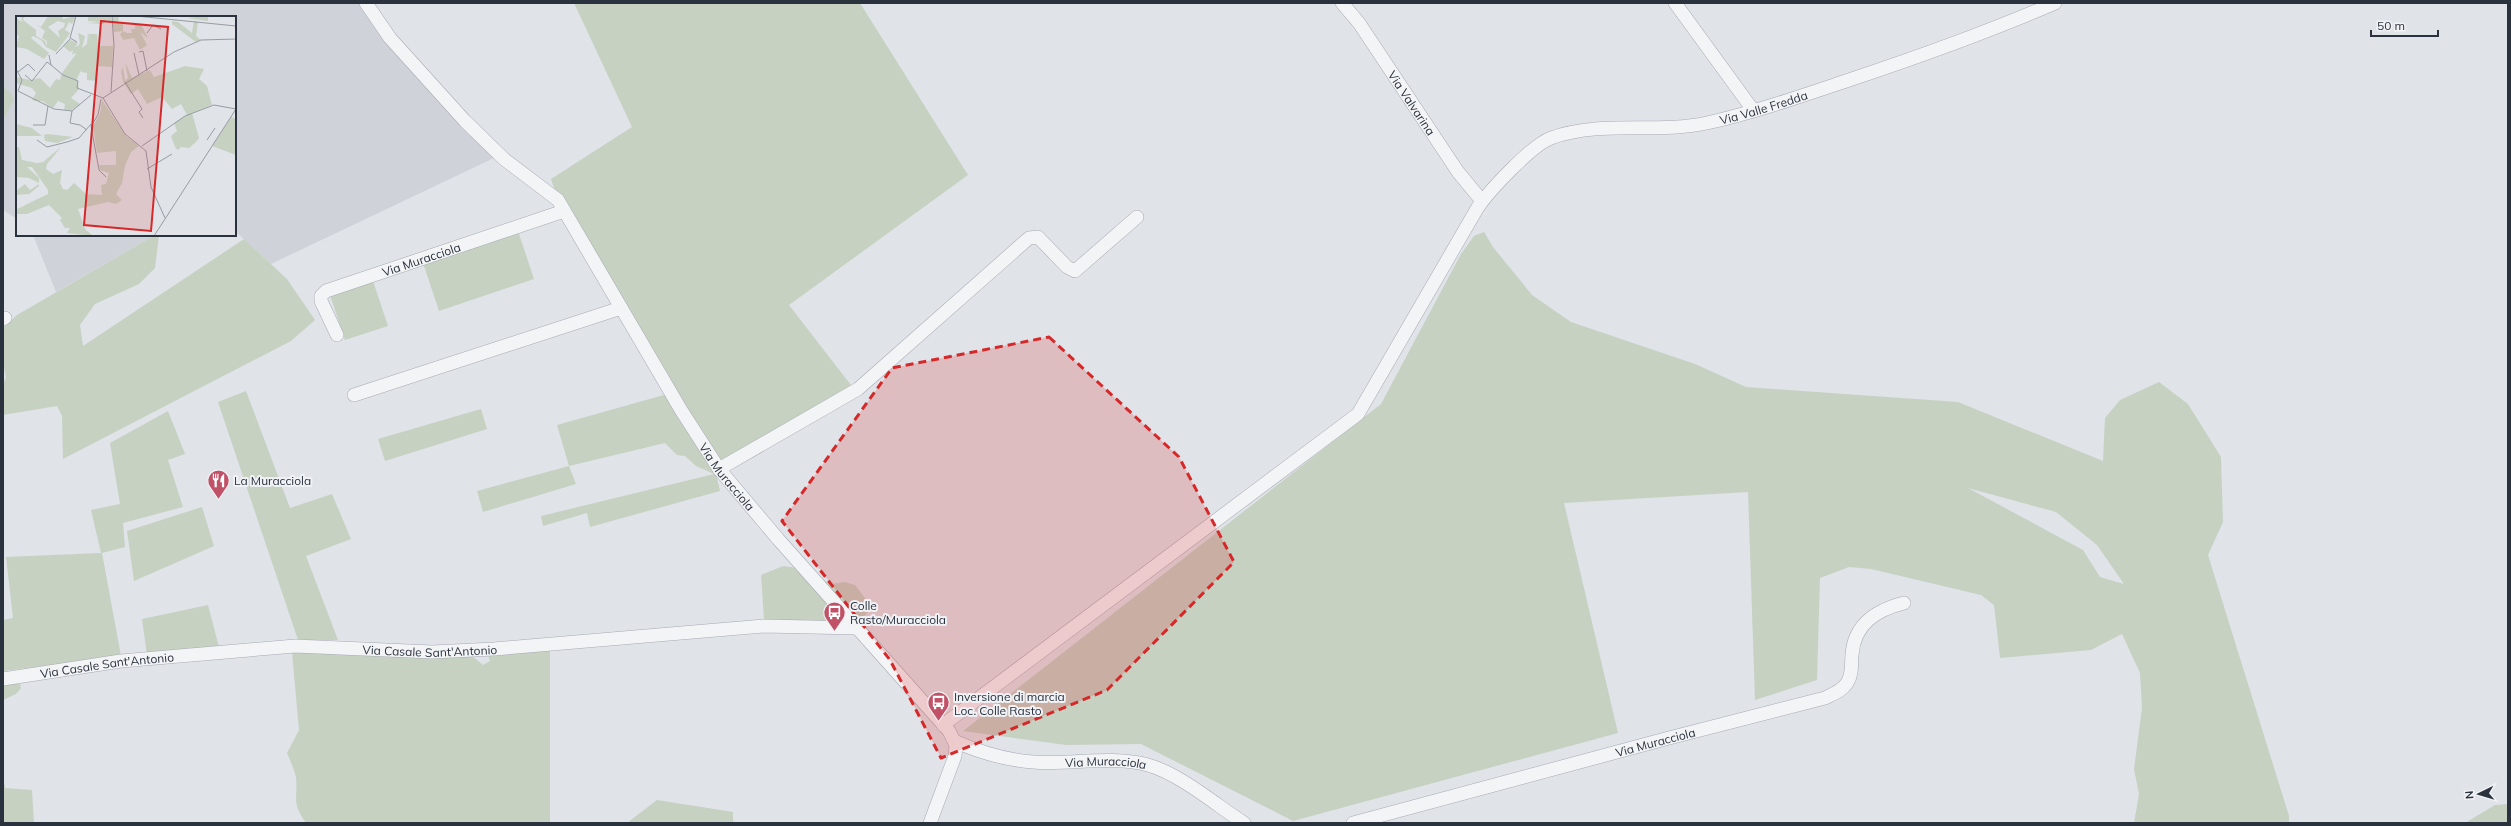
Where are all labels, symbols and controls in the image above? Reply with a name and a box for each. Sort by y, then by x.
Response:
scale bar [2371,12,2438,38]
inset map [16,16,236,236]
text: 50 m [2377,18,2405,33]
street label: Via Valvarina [1385,68,1439,138]
street label: Via Valle Fredda [1718,87,1809,127]
street label: Via Muracciola [380,239,462,279]
street label: Via Muracciola [696,440,758,513]
restaurant icon: La Muracciola [205,467,231,500]
place label: La Muracciola [234,473,311,488]
place label: Colle Rasto/Muracciola [850,598,946,627]
bus stop icon: Colle Rasto/Muracciola [822,599,848,632]
street label: Via Casale Sant'Antonio [362,641,498,660]
street label: Via Casale Sant'Antonio [39,649,175,681]
place label: Inversione di marcia Loc. Colle Rasto [954,689,1065,718]
bus stop icon: Inversione di marcia Loc. Colle Rasto [925,690,951,723]
street label: Via Muracciola [1614,724,1697,760]
street label: Via Muracciola [1065,753,1148,772]
north arrow [2459,774,2499,814]
text: N [2462,790,2476,800]

